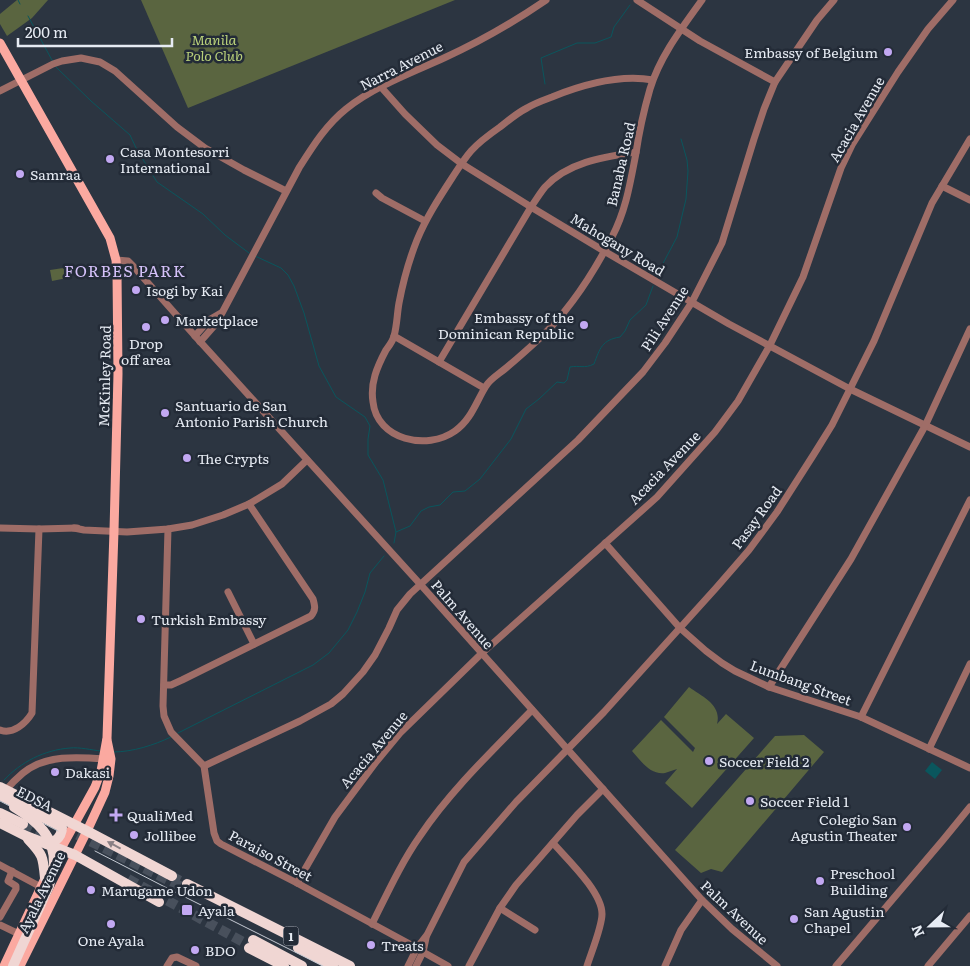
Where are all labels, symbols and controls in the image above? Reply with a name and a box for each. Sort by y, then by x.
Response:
scale bar [18,15,171,47]
text: 200 m [25,20,68,43]
park label: Manila Polo Club [185,29,243,65]
street label: Narra Avenue [356,35,446,95]
place label: Embassy of Belgium [744,42,878,62]
marker: Embassy of Belgium [882,46,894,58]
street label: Acacia Avenue [823,73,889,165]
street label: Banaba Road [601,120,639,208]
place label: Casa Montesorri International [120,141,230,177]
marker: Casa Montesorri International [104,153,116,165]
place label: Samraa [30,164,81,184]
marker: Samraa [14,168,26,180]
street label: Mahogany Road [567,208,669,280]
district label: FORBES PARK [64,258,186,282]
place label: Isogi by Kai [146,280,224,300]
street label: Pili Avenue [635,281,693,355]
marker: Isogi by Kai [130,284,142,296]
place label: Embassy of the Dominican Republic [438,307,574,343]
place label: Marketplace [175,310,258,330]
marker: Marketplace [159,314,171,326]
marker: Embassy of the Dominican Republic [578,319,590,331]
marker: Drop off area [140,321,152,333]
street label: McKinley Road [93,325,115,427]
place label: Drop off area [121,333,171,369]
place label: Santuario de San Antonio Parish Church [175,395,328,431]
marker: Santuario de San Antonio Parish Church [159,407,171,419]
street label: Acacia Avenue [624,426,704,508]
place label: The Crypts [197,448,269,468]
marker: The Crypts [181,452,193,464]
street label: Pasay Road [726,481,786,553]
street label: Palm Avenue [427,575,499,653]
place label: Turkish Embassy [151,609,267,629]
marker: Turkish Embassy [135,613,147,625]
street label: Lumbang Street [748,654,855,710]
street label: Acacia Avenue [335,706,411,792]
place label: Soccer Field 2 [719,751,809,771]
marker: Soccer Field 2 [703,755,715,767]
place label: Dakasi [65,762,111,782]
marker: Dakasi [49,766,61,778]
street label: EDSA [14,780,57,816]
place label: Soccer Field 1 [760,791,849,811]
marker: Soccer Field 1 [744,795,756,807]
place label: QualiMed [127,805,193,825]
marker: QualiMed [109,808,123,822]
place label: Colegio San Agustin Theater [791,809,897,845]
marker: Colegio San Agustin Theater [901,821,913,833]
place label: Jollibee [144,825,196,845]
street label: Paraiso Street [226,825,317,886]
marker: Jollibee [128,829,140,841]
one-way arrow [107,841,121,849]
street label: Ayala Avenue [13,848,69,936]
place label: Preschool Building [830,863,896,899]
street label: Palm Avenue [697,875,773,949]
marker: Preschool Building [814,875,826,887]
place label: Marugame Udon [101,880,213,900]
marker: Marugame Udon [85,884,97,896]
place label: Ayala [198,900,235,920]
place label: San Agustin Chapel [804,901,884,937]
north arrow [905,901,955,951]
marker: Ayala [180,903,194,917]
marker: San Agustin Chapel [788,913,800,925]
marker: One Ayala [105,918,117,930]
text: N [905,922,928,940]
road number: 1 [284,926,298,946]
place label: One Ayala [78,930,145,950]
place label: Treats [381,935,424,955]
marker: Treats [365,939,377,951]
place label: BDO [205,940,236,960]
marker: BDO [189,944,201,956]

